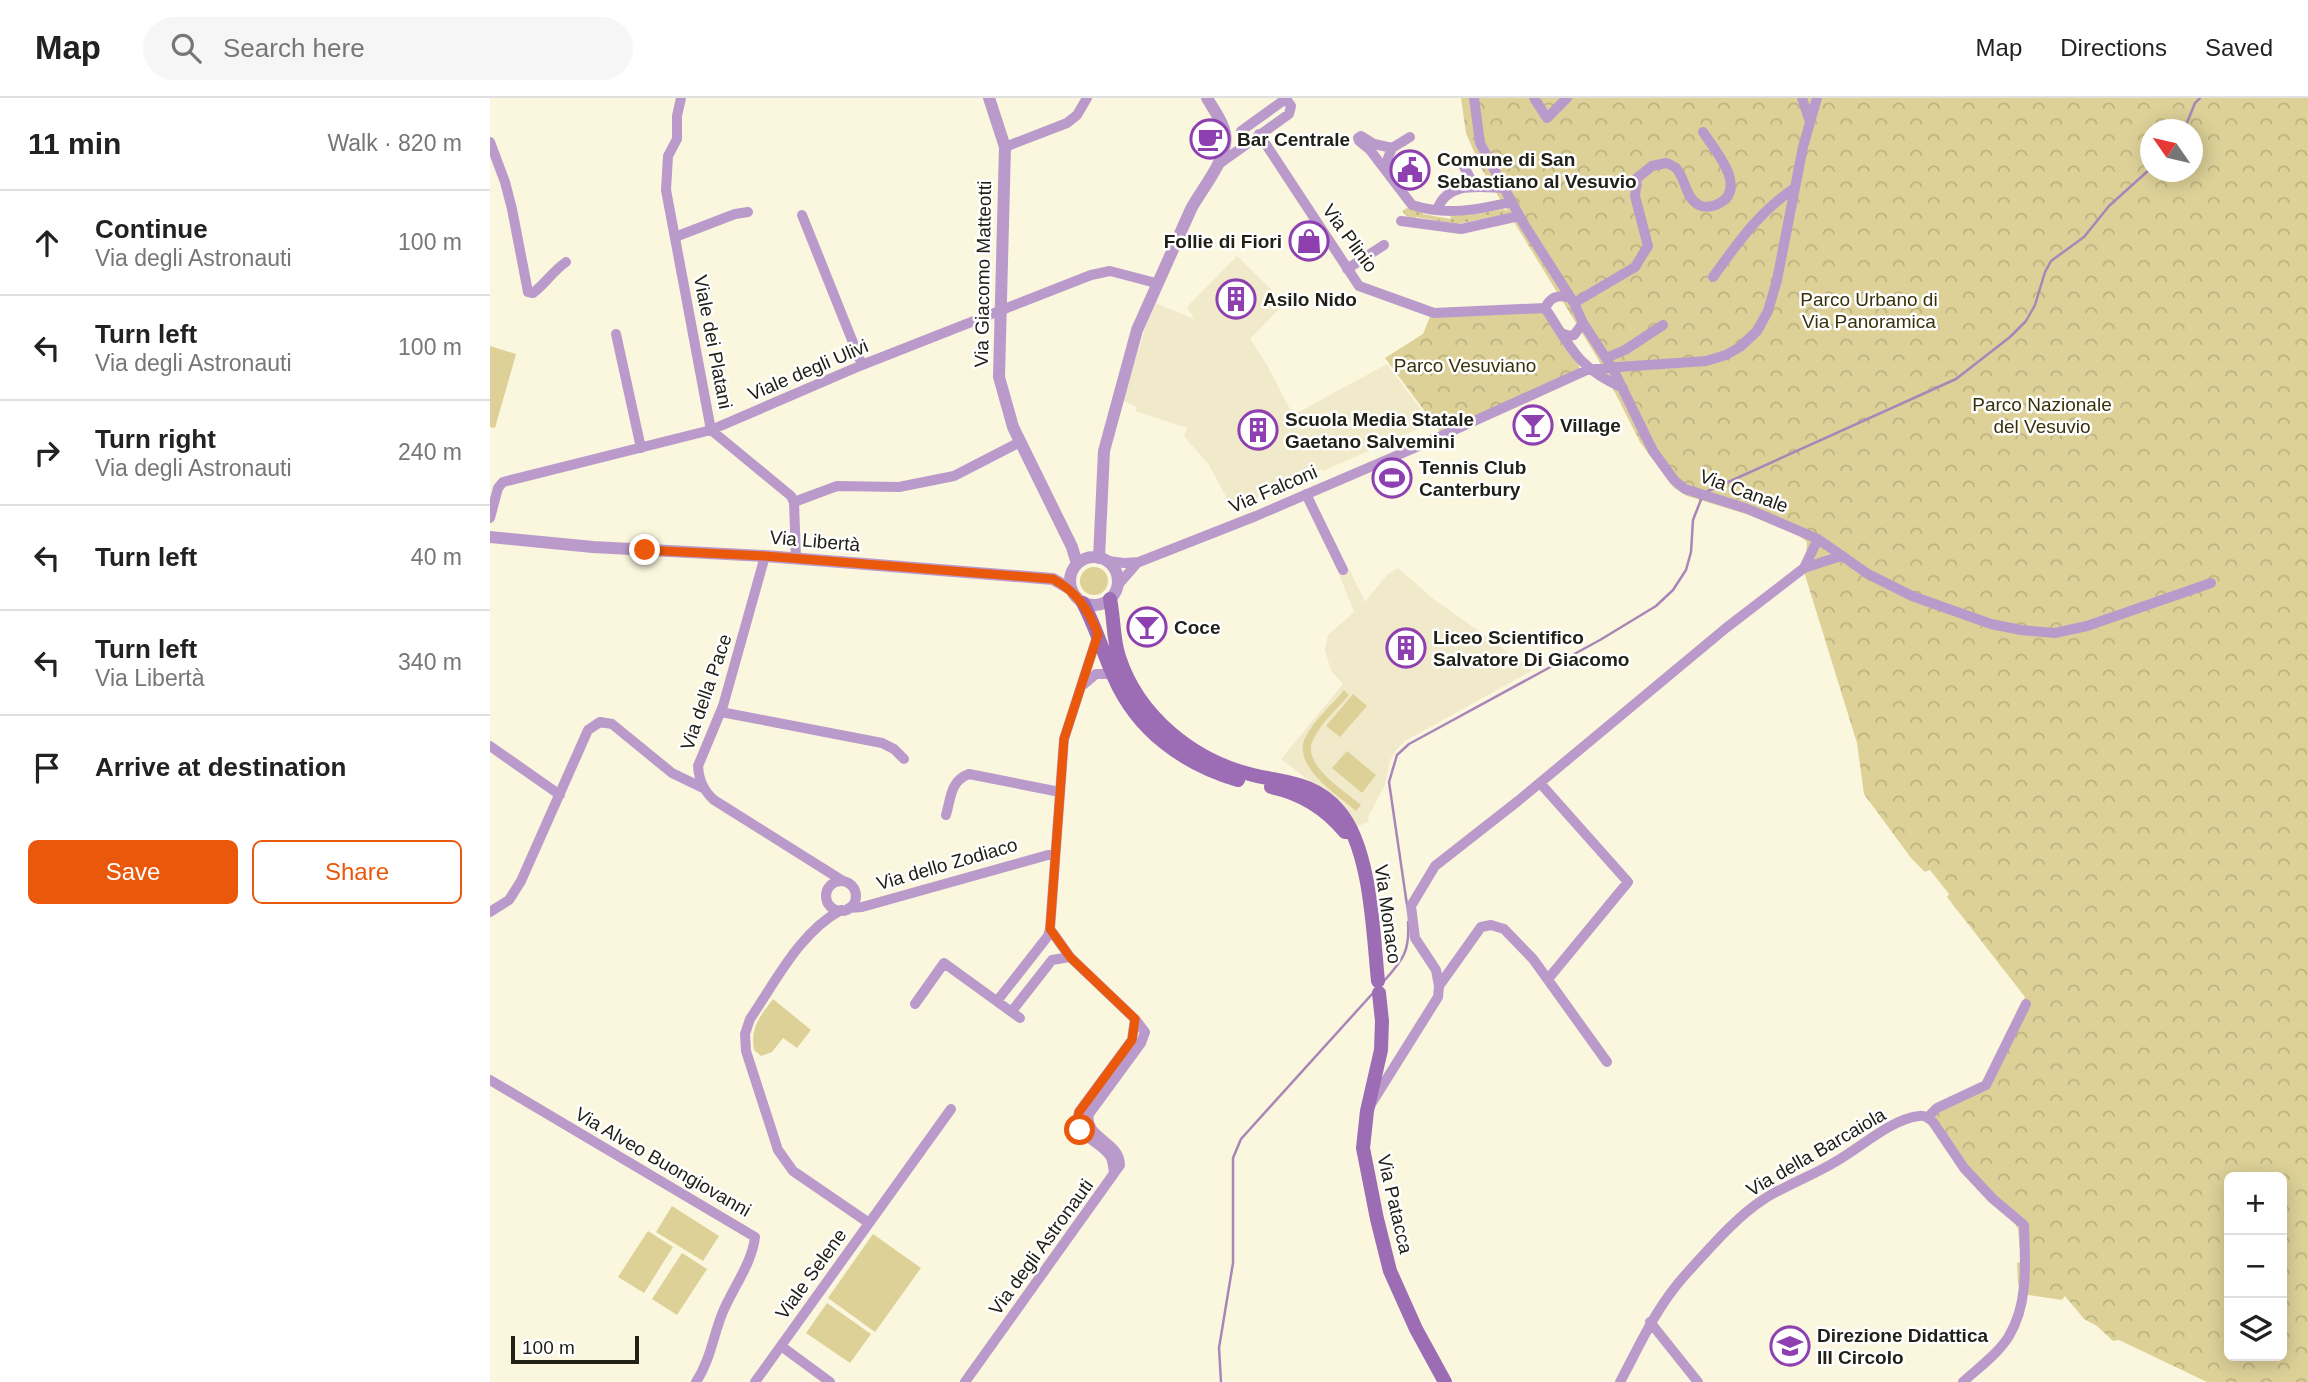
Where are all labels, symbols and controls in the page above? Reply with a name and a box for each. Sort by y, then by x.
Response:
search box [143,17,633,80]
text: Map [35,29,101,66]
icon: search [167,29,205,67]
text: Search here [223,33,365,63]
text: Map [1976,34,2022,61]
text: Directions [2060,34,2167,61]
text: Saved [2205,34,2273,61]
cafe icon: Bar Centrale [1189,118,1231,160]
north arrow [2140,119,2203,182]
text: 11 min [28,127,121,160]
place label: Bar Centrale [1237,129,1350,150]
text: Walk · 820 m [327,130,462,156]
public building icon: Comune di San Sebastiano al Vesuvio [1389,149,1431,191]
place label: Comune di San Sebastiano al Vesuvio [1437,149,1637,192]
street label: Via Giacomo Matteotti [971,181,995,367]
street label: Via Plinio [1318,200,1382,276]
text: Continue [95,214,208,244]
shop icon: Follie di Fiori [1288,220,1330,262]
icon: ahead [28,224,66,262]
text: 100 m [398,229,462,255]
place label: Follie di Fiori [1164,231,1282,252]
text: Via degli Astronauti [95,245,292,271]
street label: Viale dei Platani [690,273,736,411]
building icon: Asilo Nido [1215,278,1257,320]
place label: Asilo Nido [1263,289,1357,310]
park label: Parco Urbano di Via Panoramica [1800,289,1938,332]
text: Turn left [95,319,197,349]
icon: left [28,329,66,367]
text: 100 m [398,334,462,360]
street label: Viale degli Ulivi [745,335,871,405]
text: Via degli Astronauti [95,350,292,376]
park label: Parco Vesuviano [1394,355,1536,376]
park label: Parco Nazionale del Vesuvio [1972,394,2112,437]
bar icon: Village [1512,404,1554,446]
building icon: Scuola Media Statale Gaetano Salvemini [1237,409,1279,451]
place label: Scuola Media Statale Gaetano Salvemini [1285,409,1474,452]
place label: Village [1560,415,1621,436]
text: Turn right [95,424,216,454]
icon: right [28,434,66,472]
text: 240 m [398,439,462,465]
text: Via degli Astronauti [95,455,292,481]
sports icon: Tennis Club Canterbury [1371,457,1413,499]
place label: Tennis Club Canterbury [1419,457,1526,500]
street label: Via Falconi [1226,461,1320,517]
street label: Via Canale [1697,465,1791,517]
street label: Via Libertà [769,527,861,555]
route end [629,534,660,565]
icon: left [28,539,66,577]
text: Turn left [95,542,197,572]
text: 40 m [411,544,462,570]
bar icon: Coce [1126,606,1168,648]
place label: Coce [1174,617,1220,638]
building icon: Liceo Scientifico Salvatore Di Giacomo [1385,627,1427,669]
place label: Liceo Scientifico Salvatore Di Giacomo [1433,627,1629,670]
street label: Via della Pace [676,631,736,753]
text: Turn left [95,634,197,664]
icon: left [28,644,66,682]
text: 340 m [398,649,462,675]
text: Via Libertà [95,665,205,691]
icon: arrive [28,749,66,787]
text: Arrive at destination [95,752,346,782]
street label: Via dello Zodiaco [874,834,1020,894]
button: Save [28,840,238,904]
button: Share [252,840,462,904]
street label: Via Monaco [1371,863,1405,965]
street label: Via Alveo Buongiovanni [571,1103,755,1221]
street label: Via della Barcaiola [1743,1103,1890,1200]
route start [1064,1114,1095,1145]
street label: Via Patacca [1373,1152,1417,1256]
map controls [2224,1172,2287,1361]
button: + [2224,1172,2287,1235]
street label: Via degli Astronauti [985,1175,1097,1319]
street label: Viale Selene [771,1225,851,1323]
button: − [2224,1235,2287,1298]
button: layers [2224,1298,2287,1361]
school or university icon: Direzione Didattica III Circolo [1769,1325,1811,1367]
place label: Direzione Didattica III Circolo [1817,1325,1988,1368]
scale bar [511,1333,639,1365]
text: 100 m [522,1337,575,1358]

